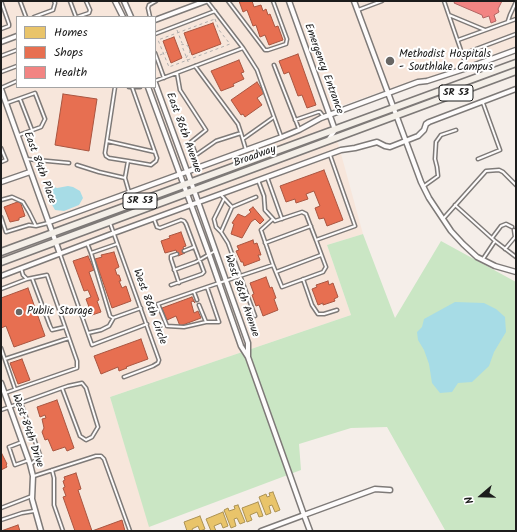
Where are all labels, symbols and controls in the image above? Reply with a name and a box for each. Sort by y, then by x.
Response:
legend [16,16,156,88]
street label: Emergency Entrance [300,22,346,116]
text: Homes [54,23,88,42]
text: Shops [54,43,83,62]
place label: Methodist Hospitals - Southlake Campus [399,48,493,74]
marker: Methodist Hospitals - Southlake Campus [384,55,396,67]
text: Health [54,63,87,82]
road number: SR 53 [439,85,473,101]
street label: East 86th Avenue [162,91,204,175]
street label: East 84th Place [20,130,58,206]
street label: Broadway [232,143,278,171]
road number: SR 53 [123,193,157,209]
street label: West 86th Avenue [221,253,261,339]
street label: West 86th Circle [129,267,169,347]
place label: Public Storage [27,305,93,319]
marker: Public Storage [14,307,24,317]
street label: West 84th Drive [8,392,46,470]
north arrow [461,476,501,516]
text: N [460,494,479,506]

